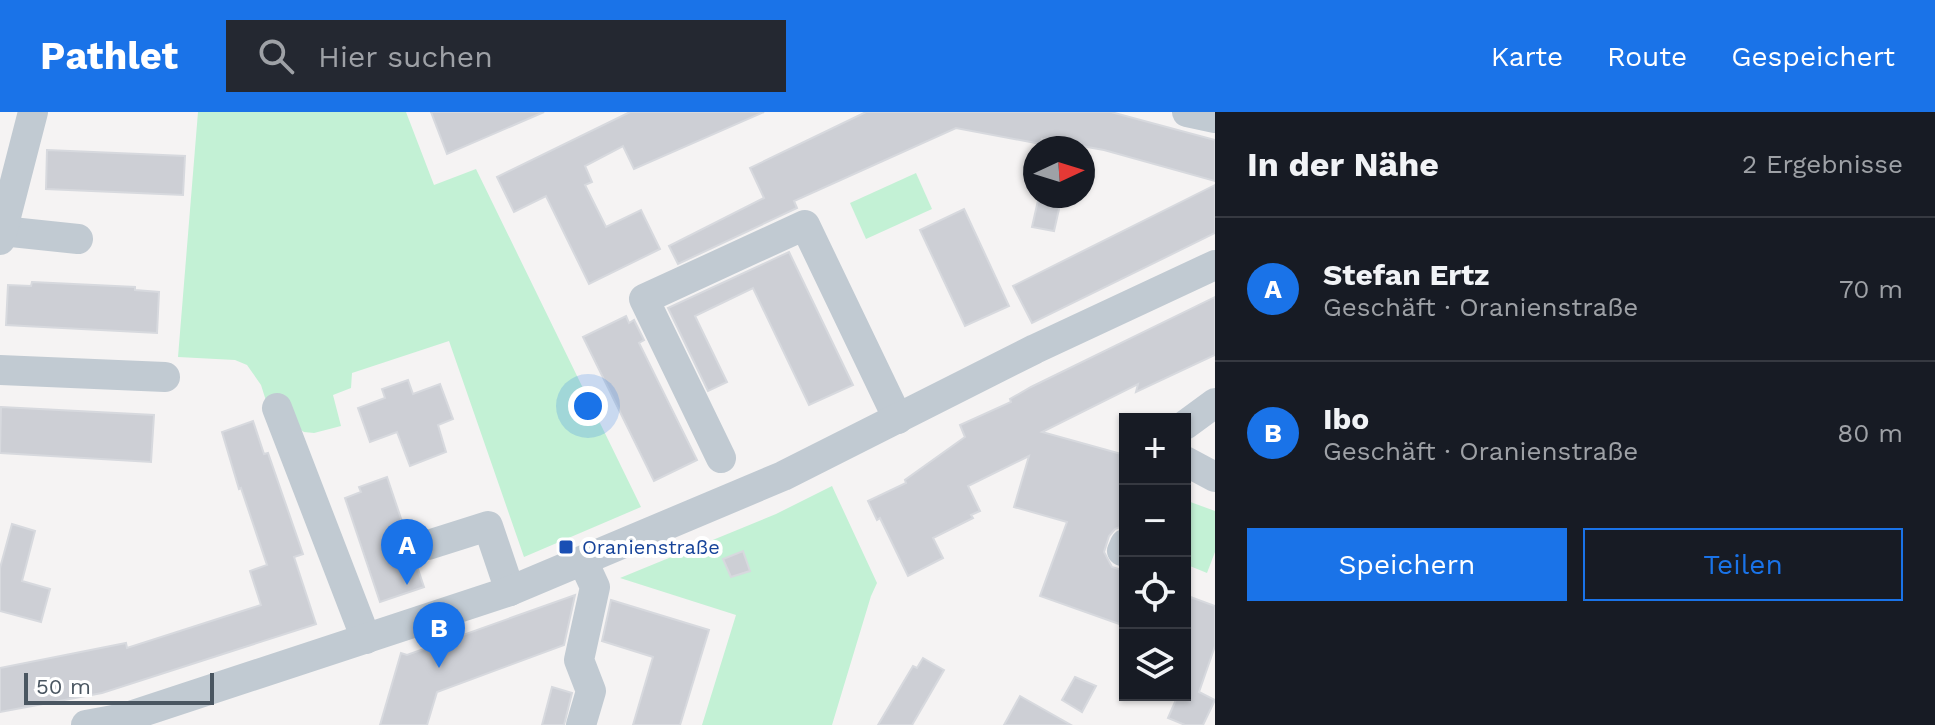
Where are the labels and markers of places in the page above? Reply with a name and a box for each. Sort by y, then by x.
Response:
pin: A [381,519,433,585]
place label: Oranienstraße [582,535,720,559]
marker: Oranienstraße [557,538,575,556]
pin: B [413,602,465,668]

